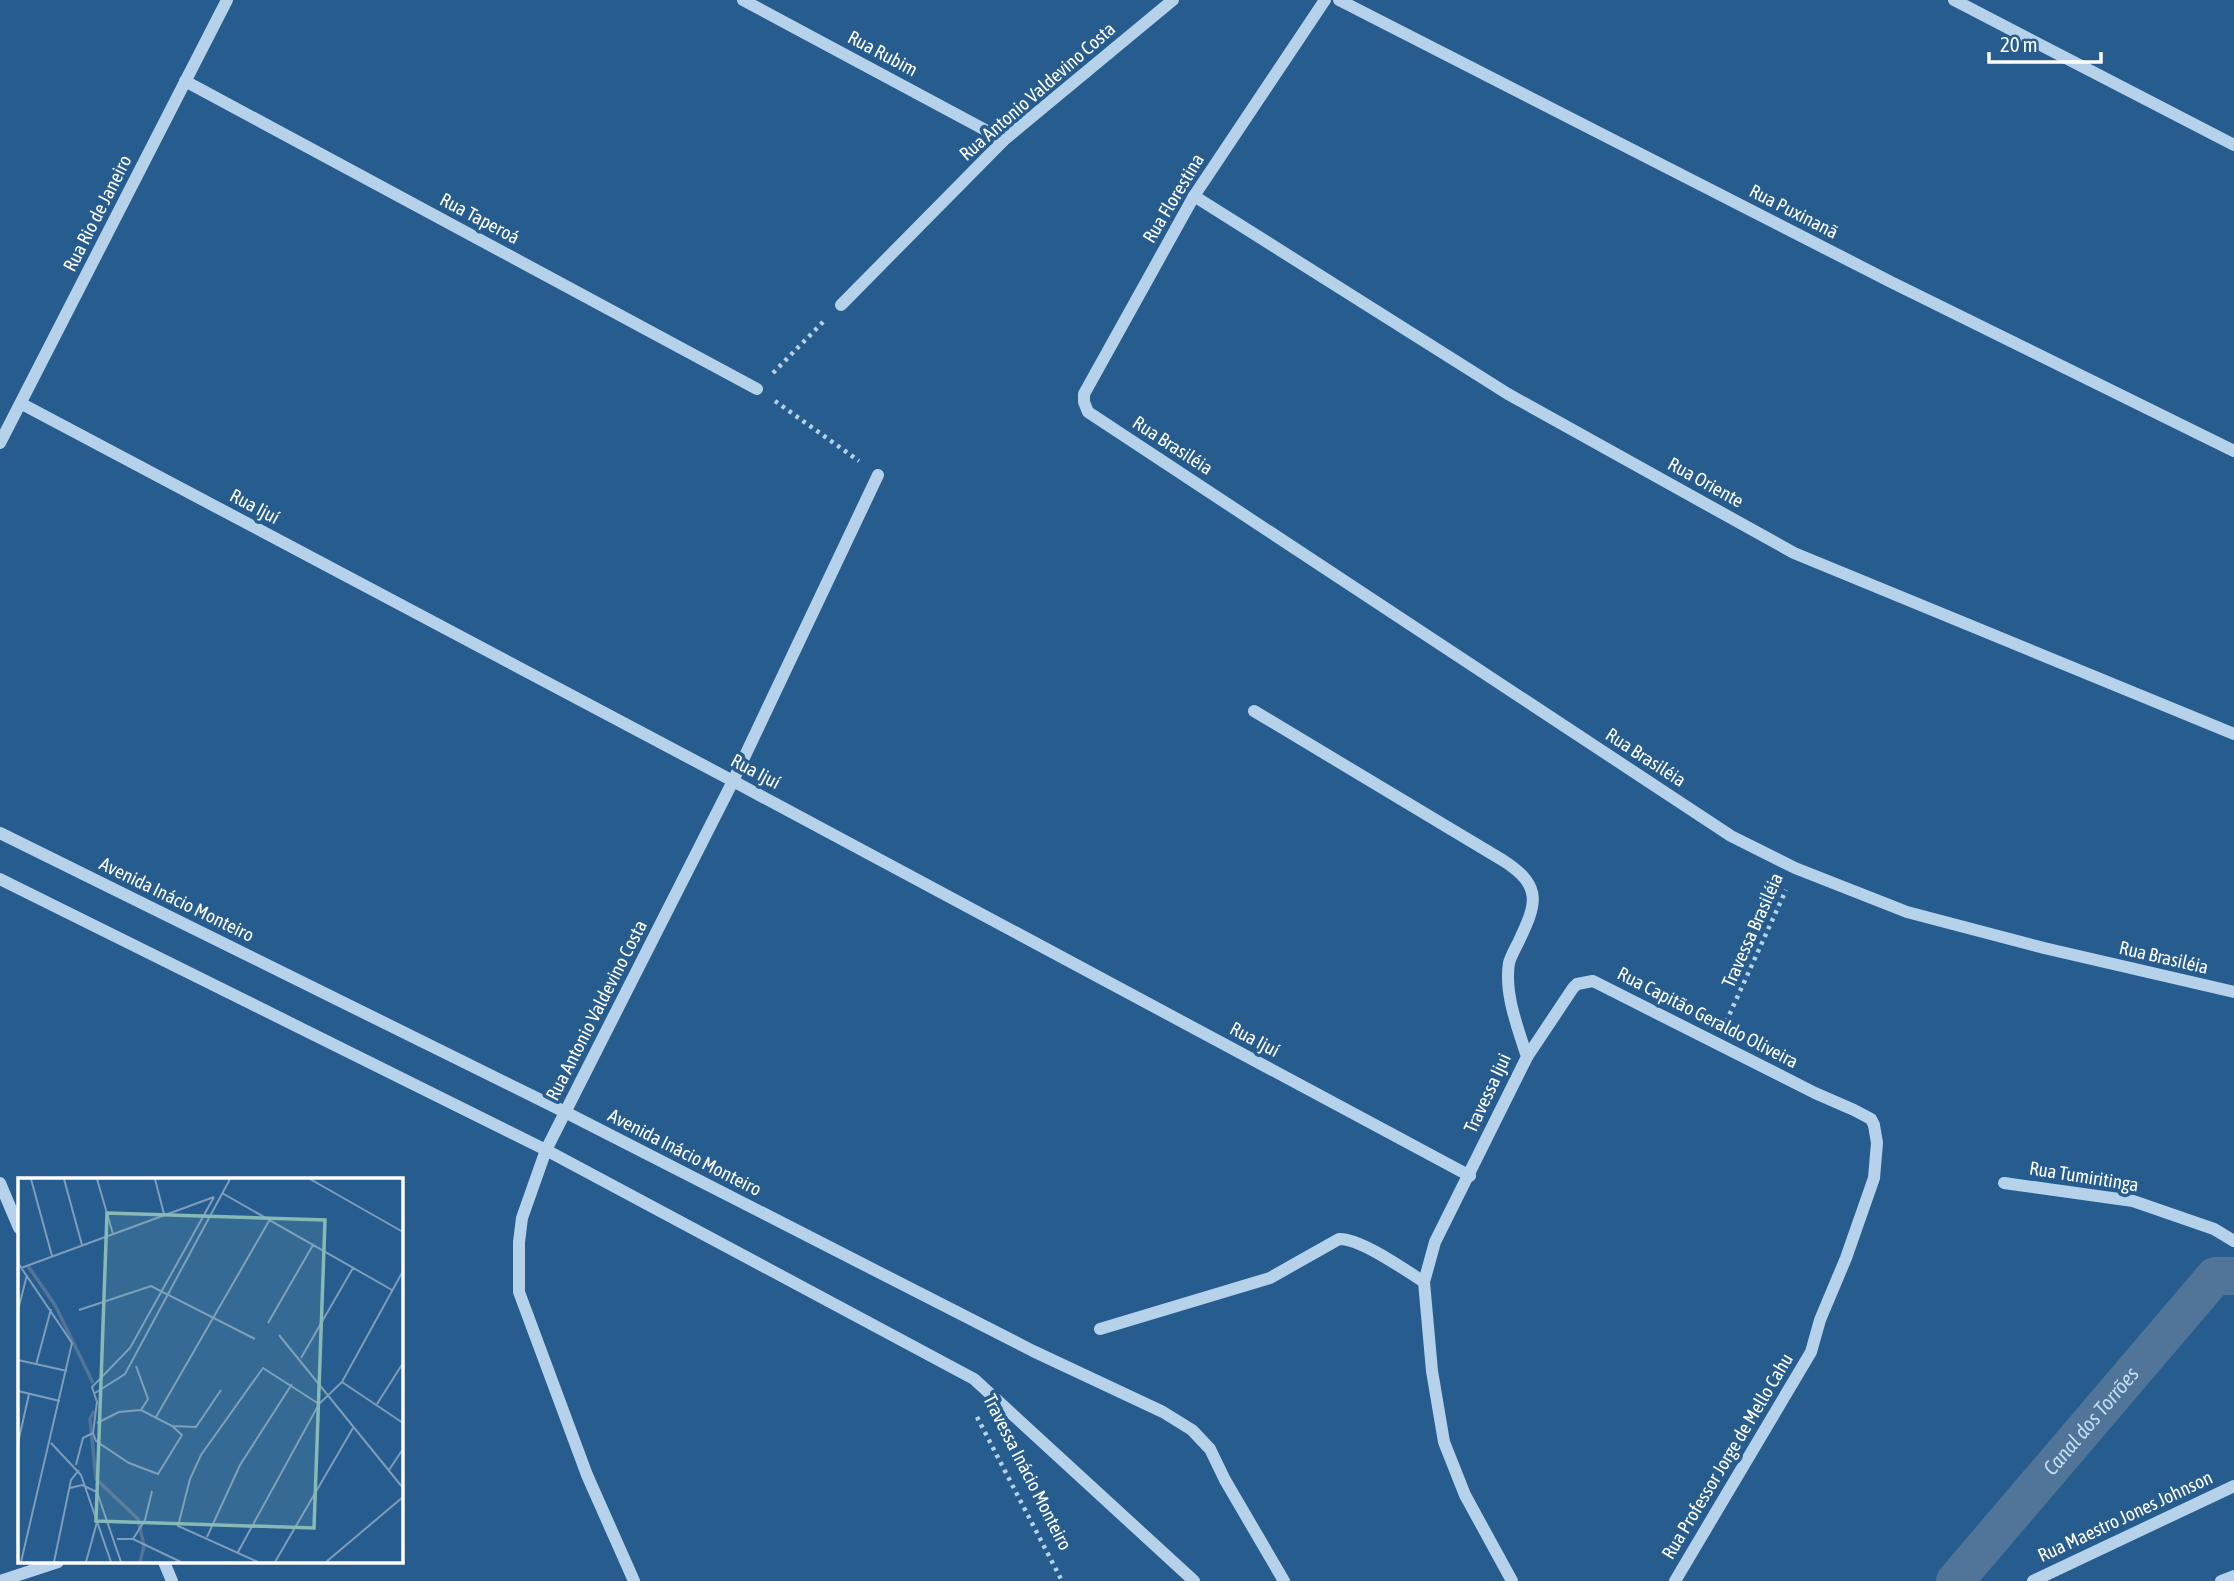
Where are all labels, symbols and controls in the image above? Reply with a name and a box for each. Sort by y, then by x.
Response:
street label: Rua Antonio Valdevino Costa [955,17,1119,165]
scale bar [1989,21,2101,65]
street label: Rua Rubim [844,25,922,81]
text: 20 m [2000,32,2038,56]
street label: Rua Florestina [1138,149,1208,247]
street label: Rua Rio de Janeiro [58,151,136,275]
street label: Rua Puxinanã [1746,179,1842,243]
street label: Rua Taperoá [436,188,524,248]
street label: Rua Brasiléia [1129,411,1217,479]
street label: Rua Oriente [1664,452,1748,512]
street label: Rua Ijuí [226,484,284,528]
street label: Rua Brasiléia [1602,723,1690,791]
street label: Rua Ijuí [727,749,785,793]
street label: Avenida Inácio Monteiro [96,852,258,946]
street label: Travessa Brasiléia [1717,869,1787,991]
street label: Rua Antonio Valdevino Costa [541,916,651,1104]
street label: Rua Brasiléia [2117,936,2211,978]
street label: Rua Capitão Geraldo Oliveira [1614,962,1802,1072]
street label: Rua Ijuí [1226,1017,1284,1061]
street label: Travessa Ijui [1459,1050,1515,1136]
street label: Avenida Inácio Monteiro [605,1104,765,1200]
street label: Rua Tumiritinga [2028,1157,2140,1195]
inset map [18,1178,402,1564]
street label: Rua Professor Jorge de Mello Cahu [1657,1349,1797,1563]
water label: Canal dos Torrões [2038,1362,2143,1479]
street label: Travessa Inácio Monteiro [979,1390,1077,1554]
street label: Rua Maestro Jones Johnson [2034,1466,2216,1566]

